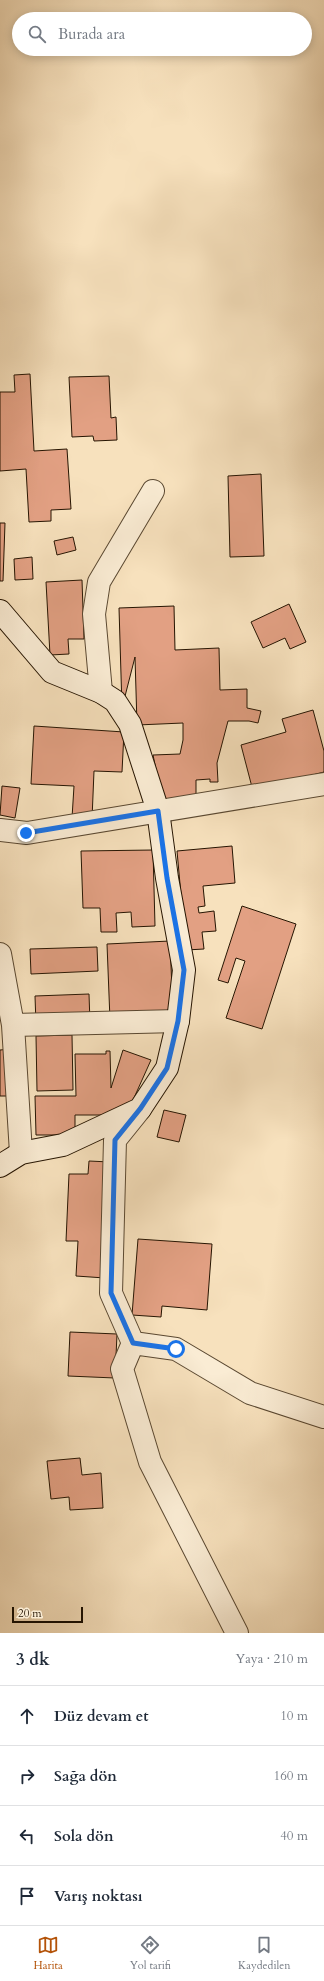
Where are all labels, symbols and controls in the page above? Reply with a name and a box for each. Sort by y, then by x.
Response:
search box [12,12,312,56]
icon: search [26,23,48,45]
text: Burada ara [58,24,125,44]
route end [17,824,35,842]
route start [167,1340,185,1358]
scale bar [12,1605,83,1624]
text: 20 m [18,1606,42,1621]
text: 3 dk [16,1648,50,1671]
text: Yaya · 210 m [235,1650,308,1668]
icon: ahead [16,1705,38,1727]
text: Düz devam et [54,1706,149,1726]
text: 10 m [280,1707,308,1725]
icon: right [16,1765,38,1787]
text: Sağa dön [54,1766,117,1786]
text: 160 m [274,1767,308,1785]
icon: left [16,1825,38,1847]
text: Sola dön [54,1826,114,1846]
text: 40 m [280,1827,308,1845]
icon: arrive [16,1885,38,1907]
text: Varış noktası [54,1886,143,1906]
tab: Harita [33,1934,63,1973]
tab: Yol tarifi [130,1934,171,1973]
tab: Kaydedilen [238,1934,291,1973]

